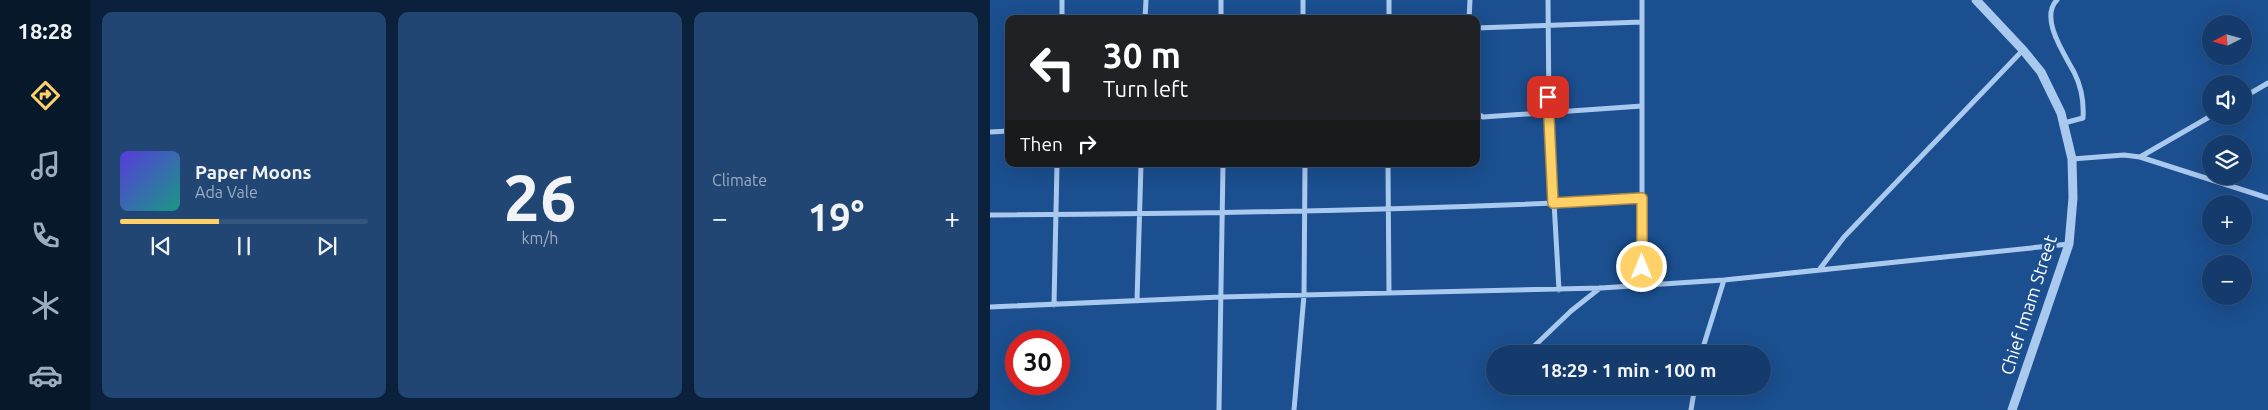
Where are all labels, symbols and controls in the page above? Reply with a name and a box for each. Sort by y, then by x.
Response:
north arrow [2202,15,2252,65]
map controls [2202,15,2252,305]
text: 18:28 [17,18,73,43]
icon: left [1020,35,1085,100]
text: 30 m [1103,35,1181,75]
button: sound [2202,75,2252,125]
text: Turn left [1103,76,1188,101]
pin [1527,76,1569,118]
icon: directions [28,78,63,113]
icon: arrive [1534,83,1562,111]
icon: right [1073,130,1101,158]
text: Then [1020,133,1063,155]
button: layers [2202,135,2252,185]
icon: music [28,148,63,183]
text: 26 [503,160,577,233]
text: Paper Moons [195,161,312,183]
text: Climate [712,171,767,189]
text: Ada Vale [195,183,258,201]
button: + [2202,195,2252,245]
text: 19° [808,196,864,238]
text: − [712,202,728,233]
text: + [944,202,960,233]
icon: phone [28,218,63,253]
text: km/h [522,229,558,247]
icon: previous [147,232,175,260]
icon: pause [230,232,258,260]
icon: next [313,232,341,260]
street label: Chief Imam Street [1996,232,2060,377]
position arrow [1615,240,1667,292]
button: − [2202,255,2252,305]
icon: climate [28,288,63,323]
speed limit sign: 30 [1005,330,1070,395]
icon: car [28,358,63,393]
text: 18:29 · 1 min · 100 m [1541,359,1716,381]

